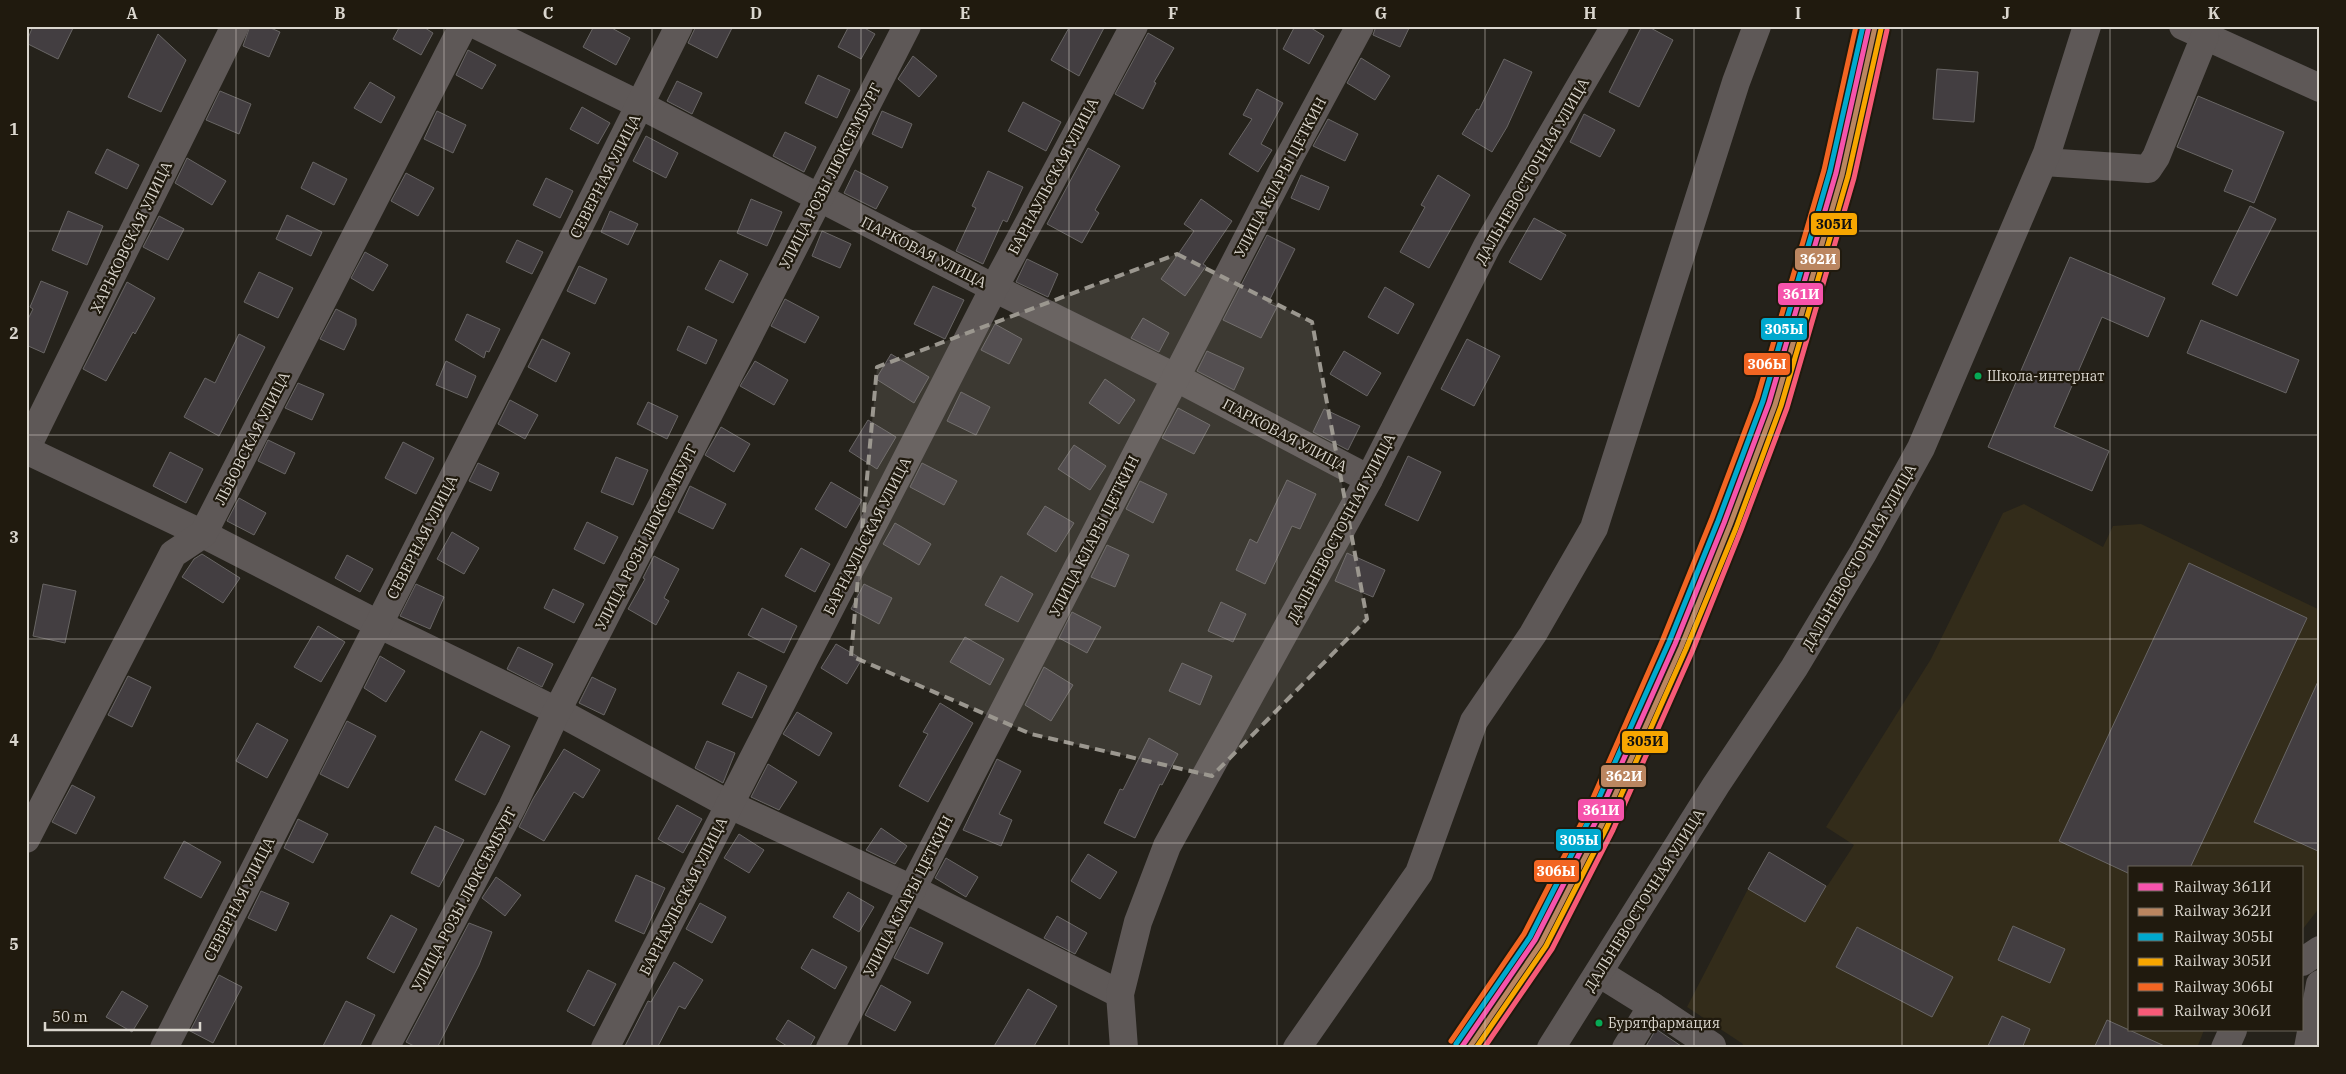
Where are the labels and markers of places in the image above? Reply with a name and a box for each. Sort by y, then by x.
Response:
place label: Школа-интернат [1987,367,2104,385]
marker: Школа-интернат [1973,371,1983,381]
place label: Бурятфармация [1608,1014,1720,1032]
marker: Бурятфармация [1594,1018,1604,1028]

